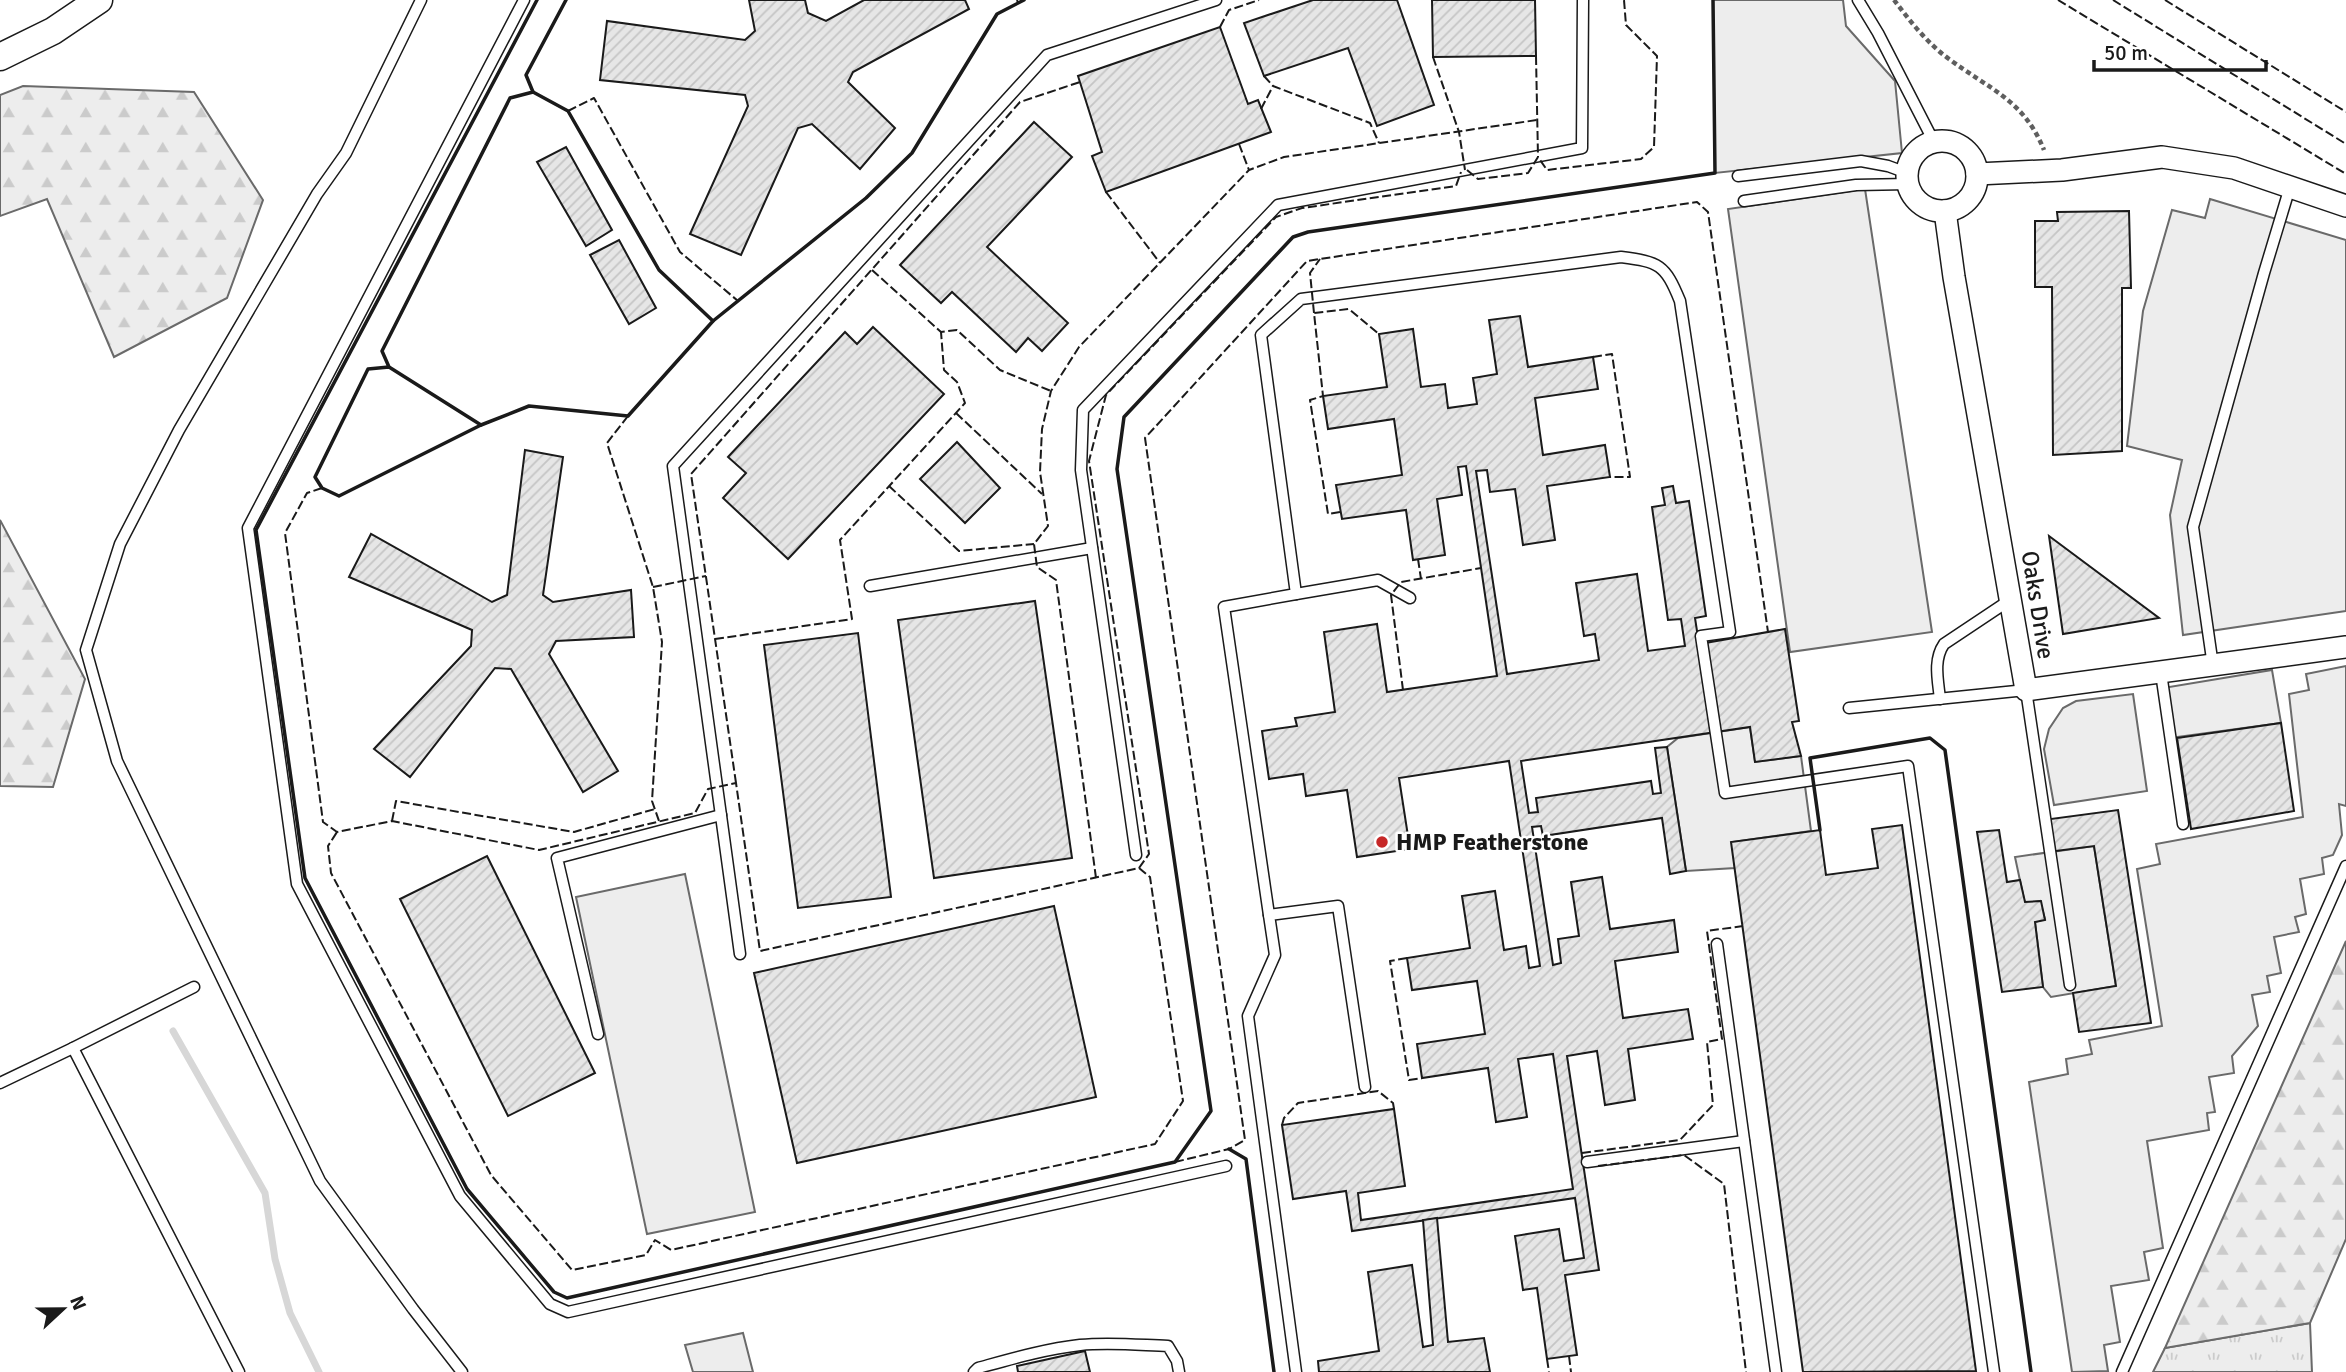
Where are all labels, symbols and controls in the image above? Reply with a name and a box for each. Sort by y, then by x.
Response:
scale bar [2094,28,2266,72]
text: 50 m [2104,40,2148,66]
street label: Oaks Drive [2015,549,2061,661]
place label: HMP Featherstone [1396,827,1589,857]
marker: HMP Featherstone [1374,834,1390,850]
north arrow [28,1274,98,1344]
text: N [64,1292,91,1314]

